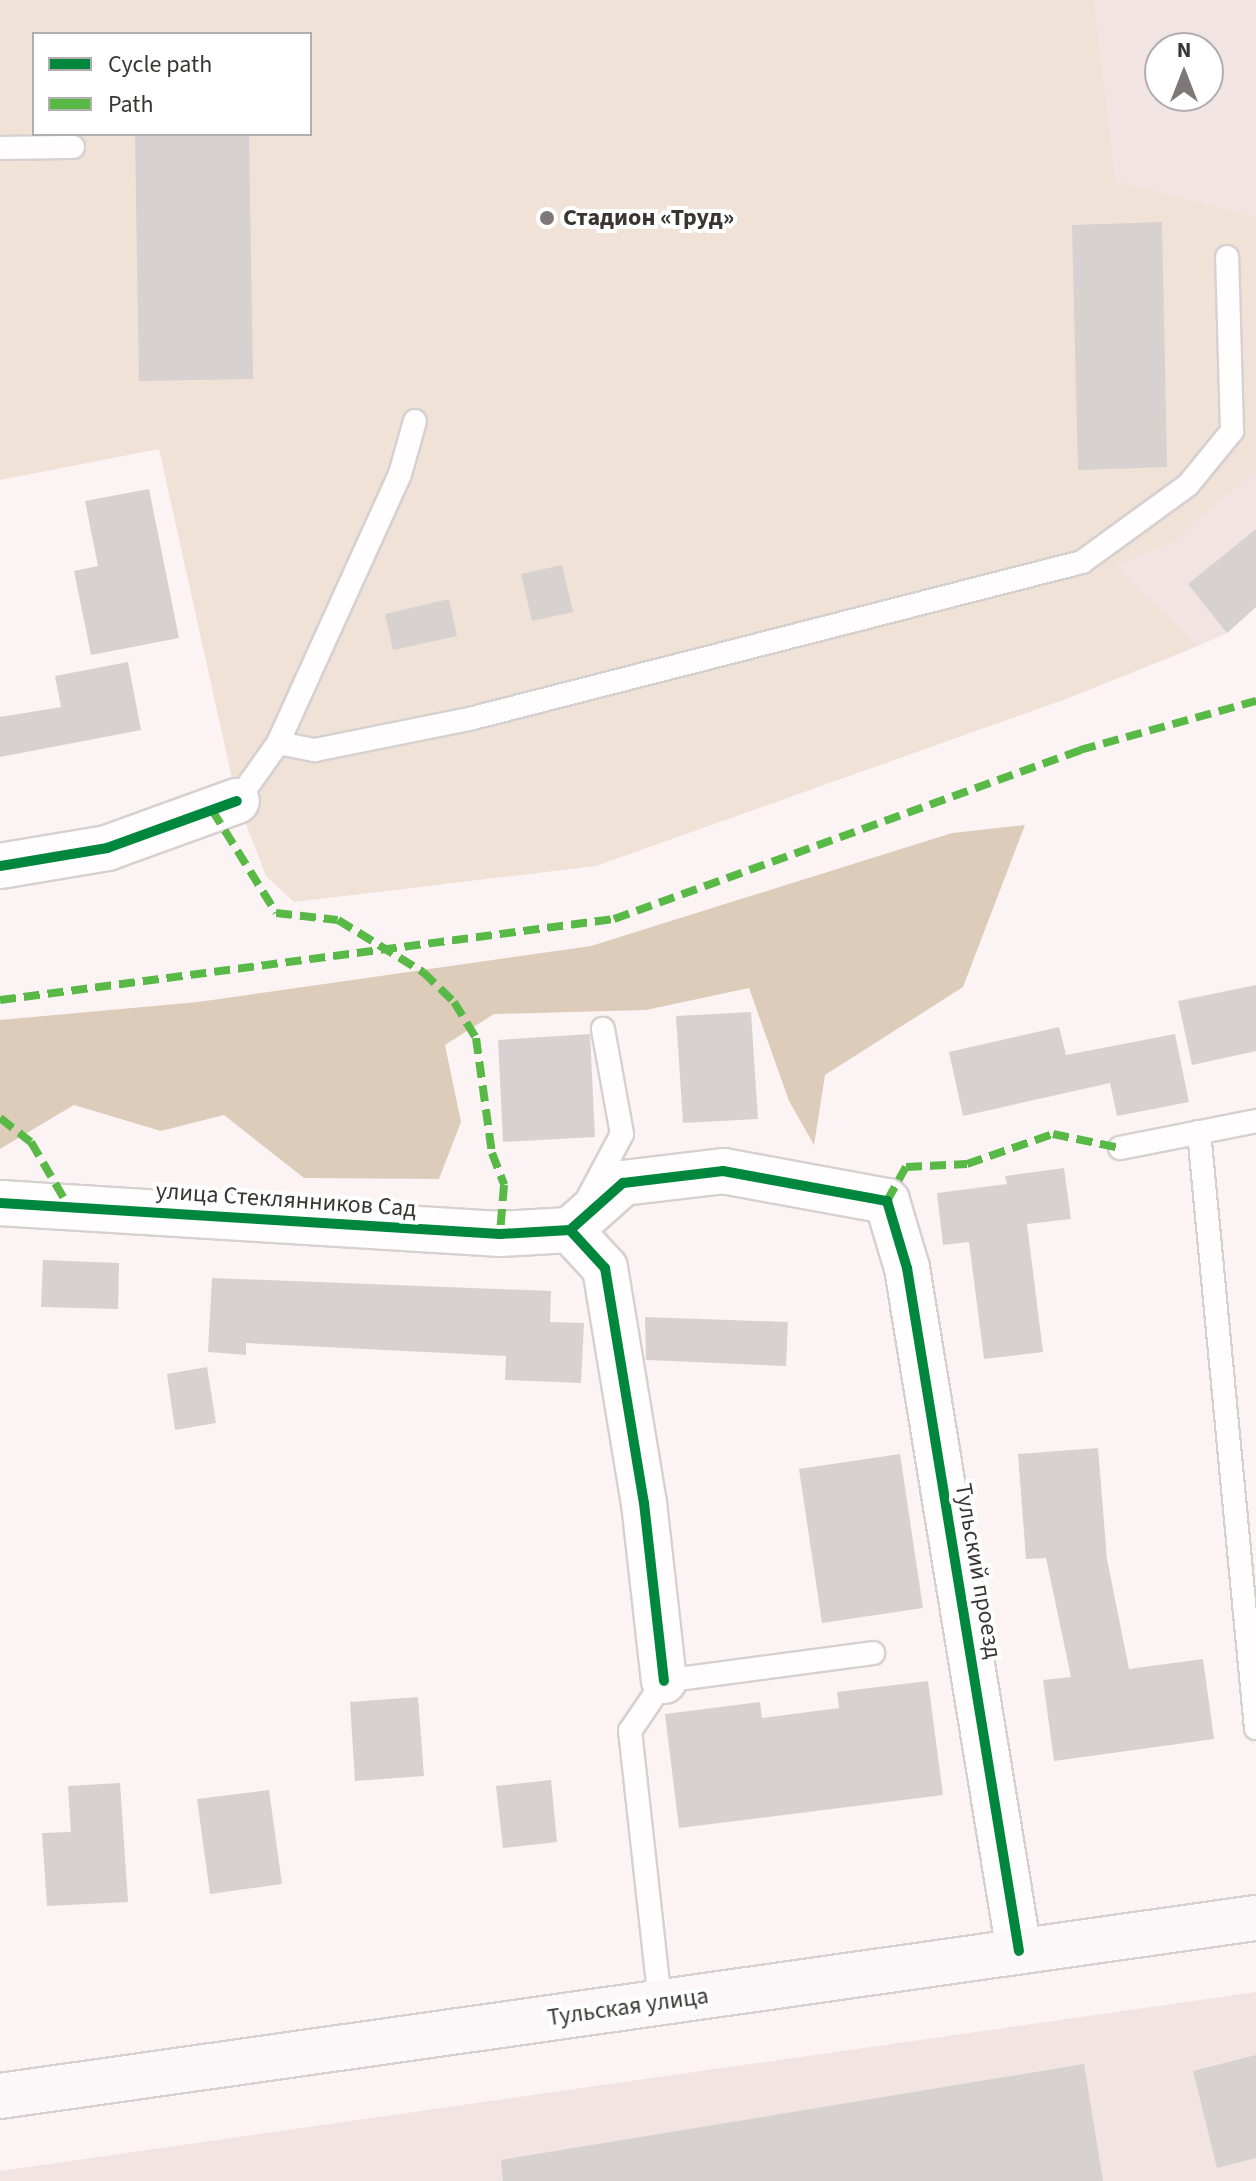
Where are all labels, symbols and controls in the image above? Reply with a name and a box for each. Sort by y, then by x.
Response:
legend [32,32,312,136]
north arrow [1144,32,1224,112]
text: N [1177,34,1191,66]
text: Cycle path [108,47,212,82]
text: Path [108,87,154,122]
place label: Стадион «Труд» [563,204,734,232]
marker: Стадион «Труд» [538,209,556,227]
street label: улица Стеклянников Сад [155,1177,417,1223]
street label: Тульский проезд [948,1481,1008,1661]
street label: Тульская улица [546,1981,710,2033]

